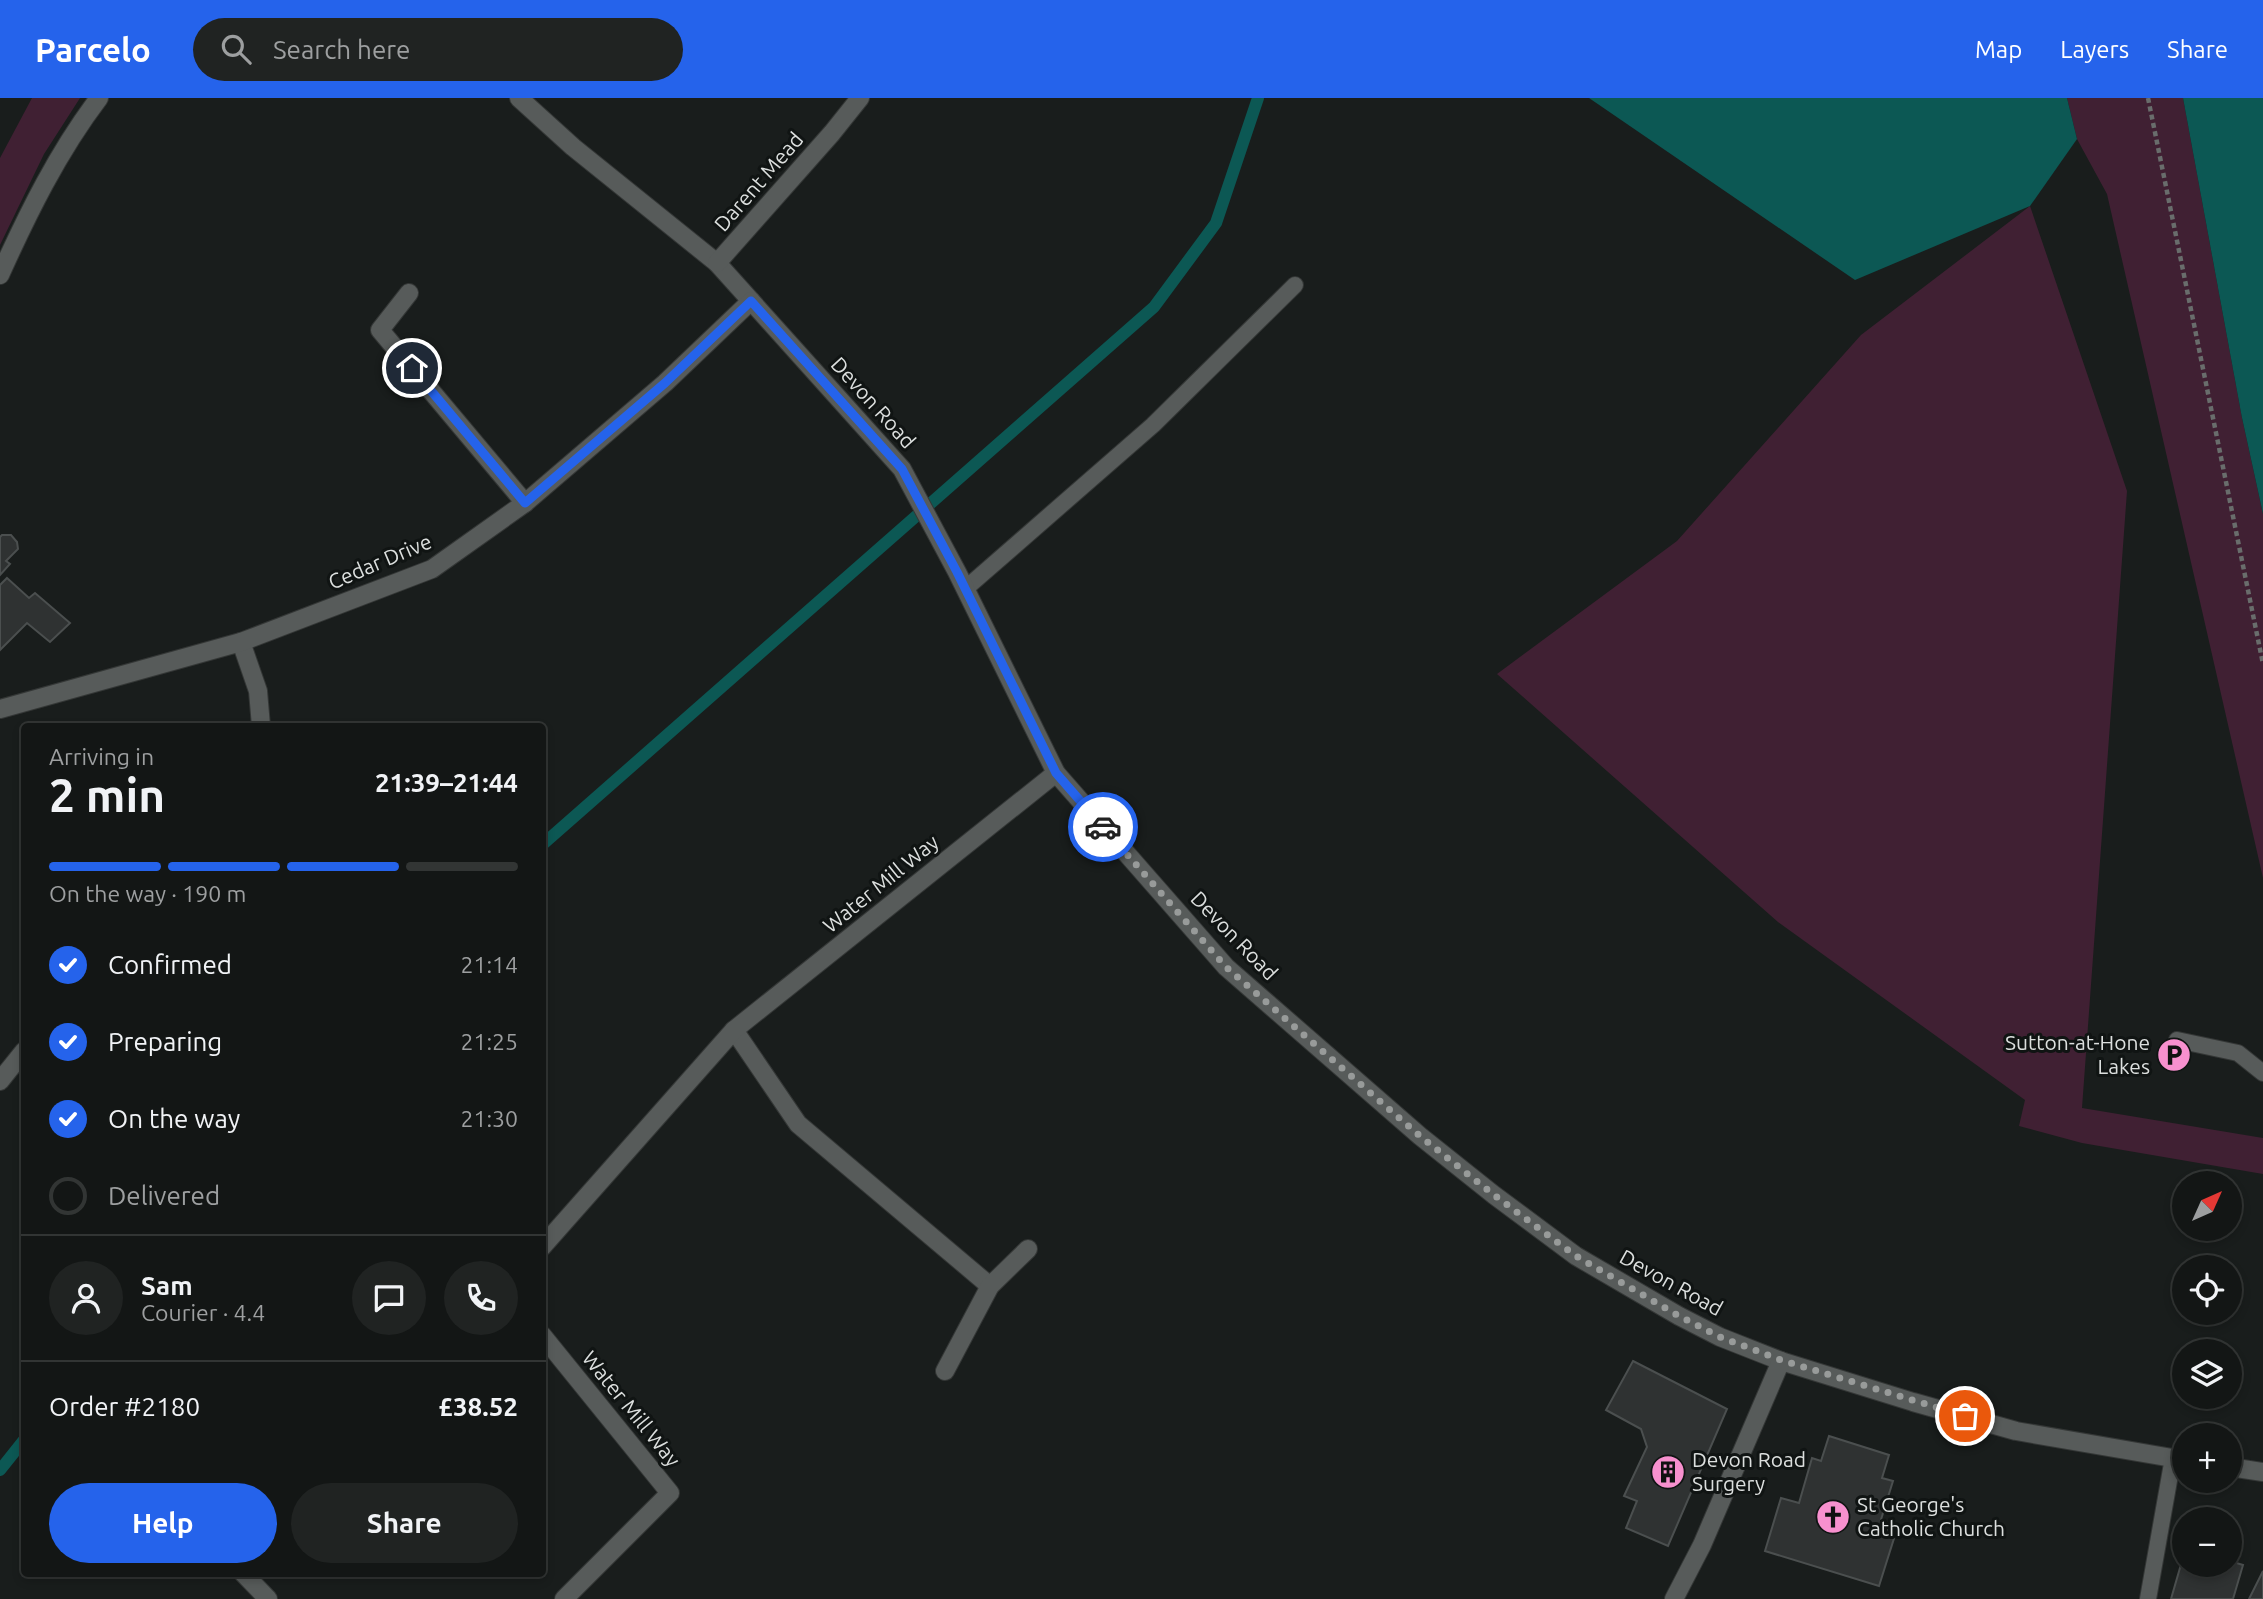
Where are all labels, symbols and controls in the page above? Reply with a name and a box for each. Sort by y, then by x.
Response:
search box [193,18,683,81]
icon: search [217,30,255,68]
text: Parcelo [35,31,151,68]
text: Search here [273,35,410,64]
text: Map [1975,36,2022,63]
text: Layers [2060,36,2129,63]
text: Share [2167,36,2228,63]
street label: Darent Mead [709,127,808,236]
pin [382,338,442,398]
icon: home [393,349,431,387]
street label: Devon Road [827,352,921,453]
street label: Cedar Drive [324,529,435,594]
text: Arriving in [49,744,154,769]
text: 21:39–21:44 [375,768,518,797]
text: 2 min [49,769,165,821]
courier [1068,792,1138,862]
icon: car [1084,808,1122,846]
street label: Water Mill Way [818,829,943,937]
text: On the way · 190 m [49,881,246,906]
street label: Devon Road [1186,886,1283,985]
icon: check [49,946,87,984]
text: Confirmed [108,950,232,979]
text: 21:14 [460,952,518,977]
icon: check [49,1023,87,1061]
text: Preparing [108,1027,222,1056]
text: 21:25 [460,1029,518,1054]
place label: Sutton-at-Hone Lakes [2005,1030,2150,1078]
parking icon: Sutton-at-Hone Lakes [2155,1036,2193,1074]
icon: check [49,1100,87,1138]
text: On the way [108,1104,240,1133]
text: 21:30 [460,1106,518,1131]
north arrow [2172,1171,2242,1241]
map controls [2172,1171,2242,1577]
text: Delivered [108,1181,220,1210]
street label: Devon Road [1616,1244,1727,1320]
button: locate [2172,1255,2242,1325]
button: person [49,1261,123,1335]
button: chat [352,1261,426,1335]
button: phone [444,1261,518,1335]
text: Sam [141,1271,193,1300]
text: Courier · 4.4 [141,1300,265,1325]
button: layers [2172,1339,2242,1409]
street label: Water Mill Way [578,1346,686,1471]
pin [1935,1386,1995,1446]
text: Order #2180 [49,1392,200,1421]
text: £38.52 [438,1392,518,1421]
icon: bag [1946,1397,1984,1435]
button: + [2172,1423,2242,1493]
place label: Devon Road Surgery [1692,1447,1806,1495]
building icon: Devon Road Surgery [1649,1453,1687,1491]
button: Help [49,1483,277,1563]
button: Share [291,1483,518,1563]
place label: St George's Catholic Church [1857,1492,2005,1540]
church icon: St George's Catholic Church [1814,1498,1852,1536]
button: − [2172,1507,2242,1577]

